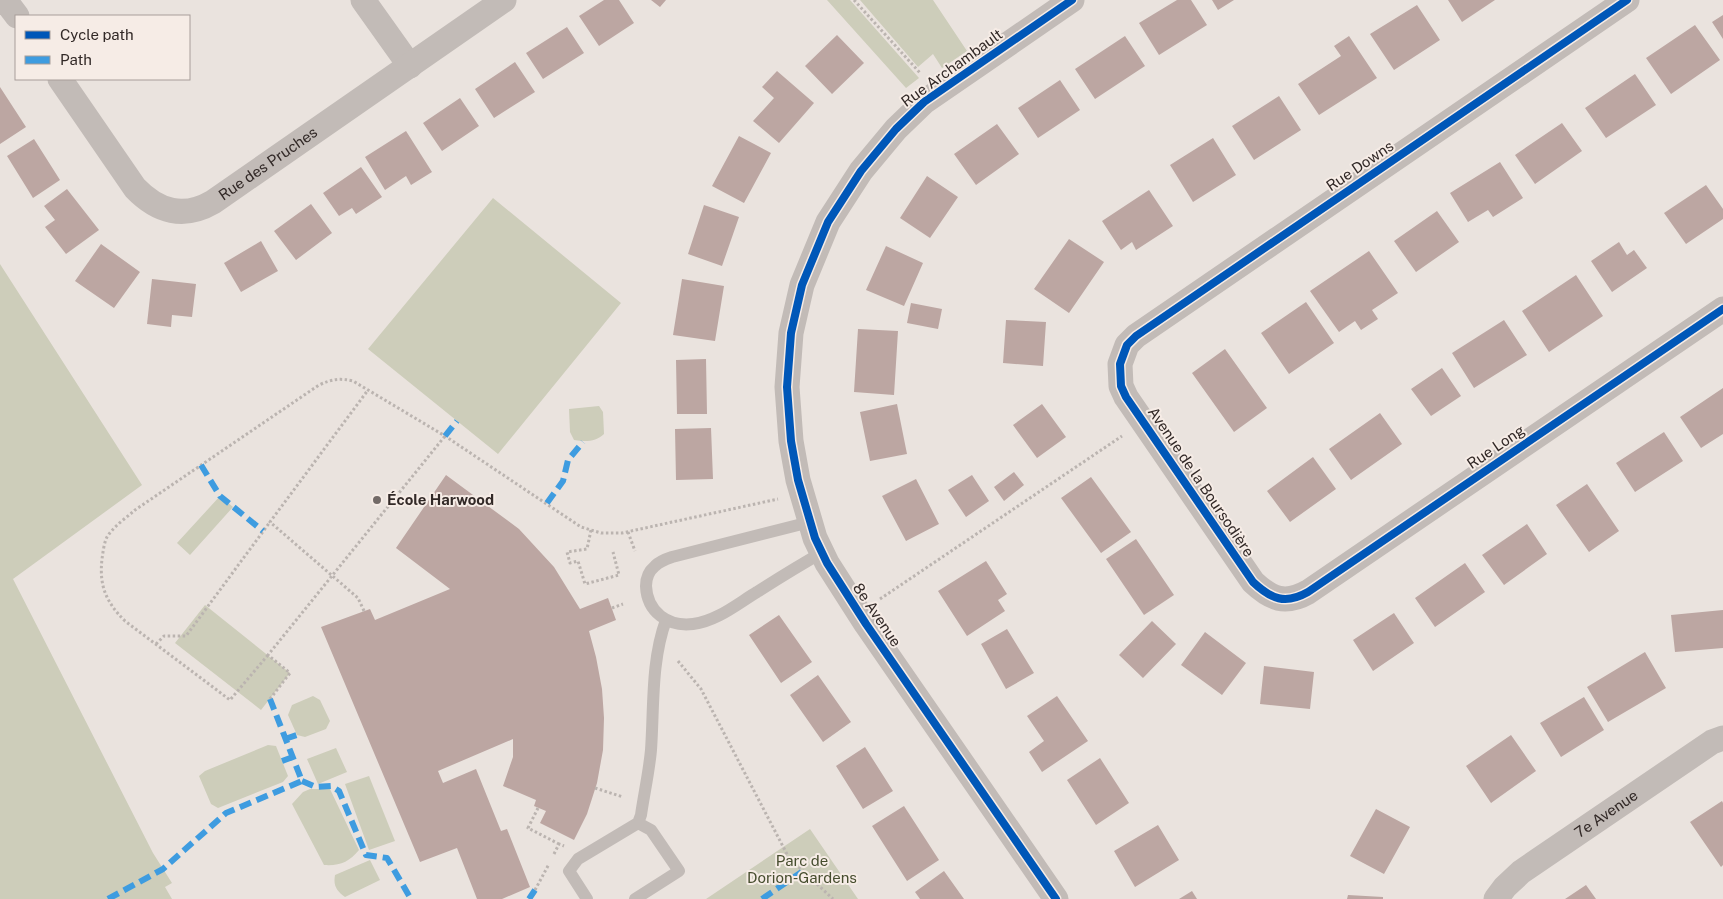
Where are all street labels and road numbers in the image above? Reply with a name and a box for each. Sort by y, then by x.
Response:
street label: Rue Archambault [898,25,1006,110]
street label: Rue des Pruches [215,123,320,203]
street label: Rue Downs [1323,137,1397,194]
street label: Avenue de la Boursodière [1145,404,1258,560]
street label: Rue Long [1464,421,1528,472]
street label: 8e Avenue [850,580,905,650]
street label: 7e Avenue [1571,786,1641,841]

